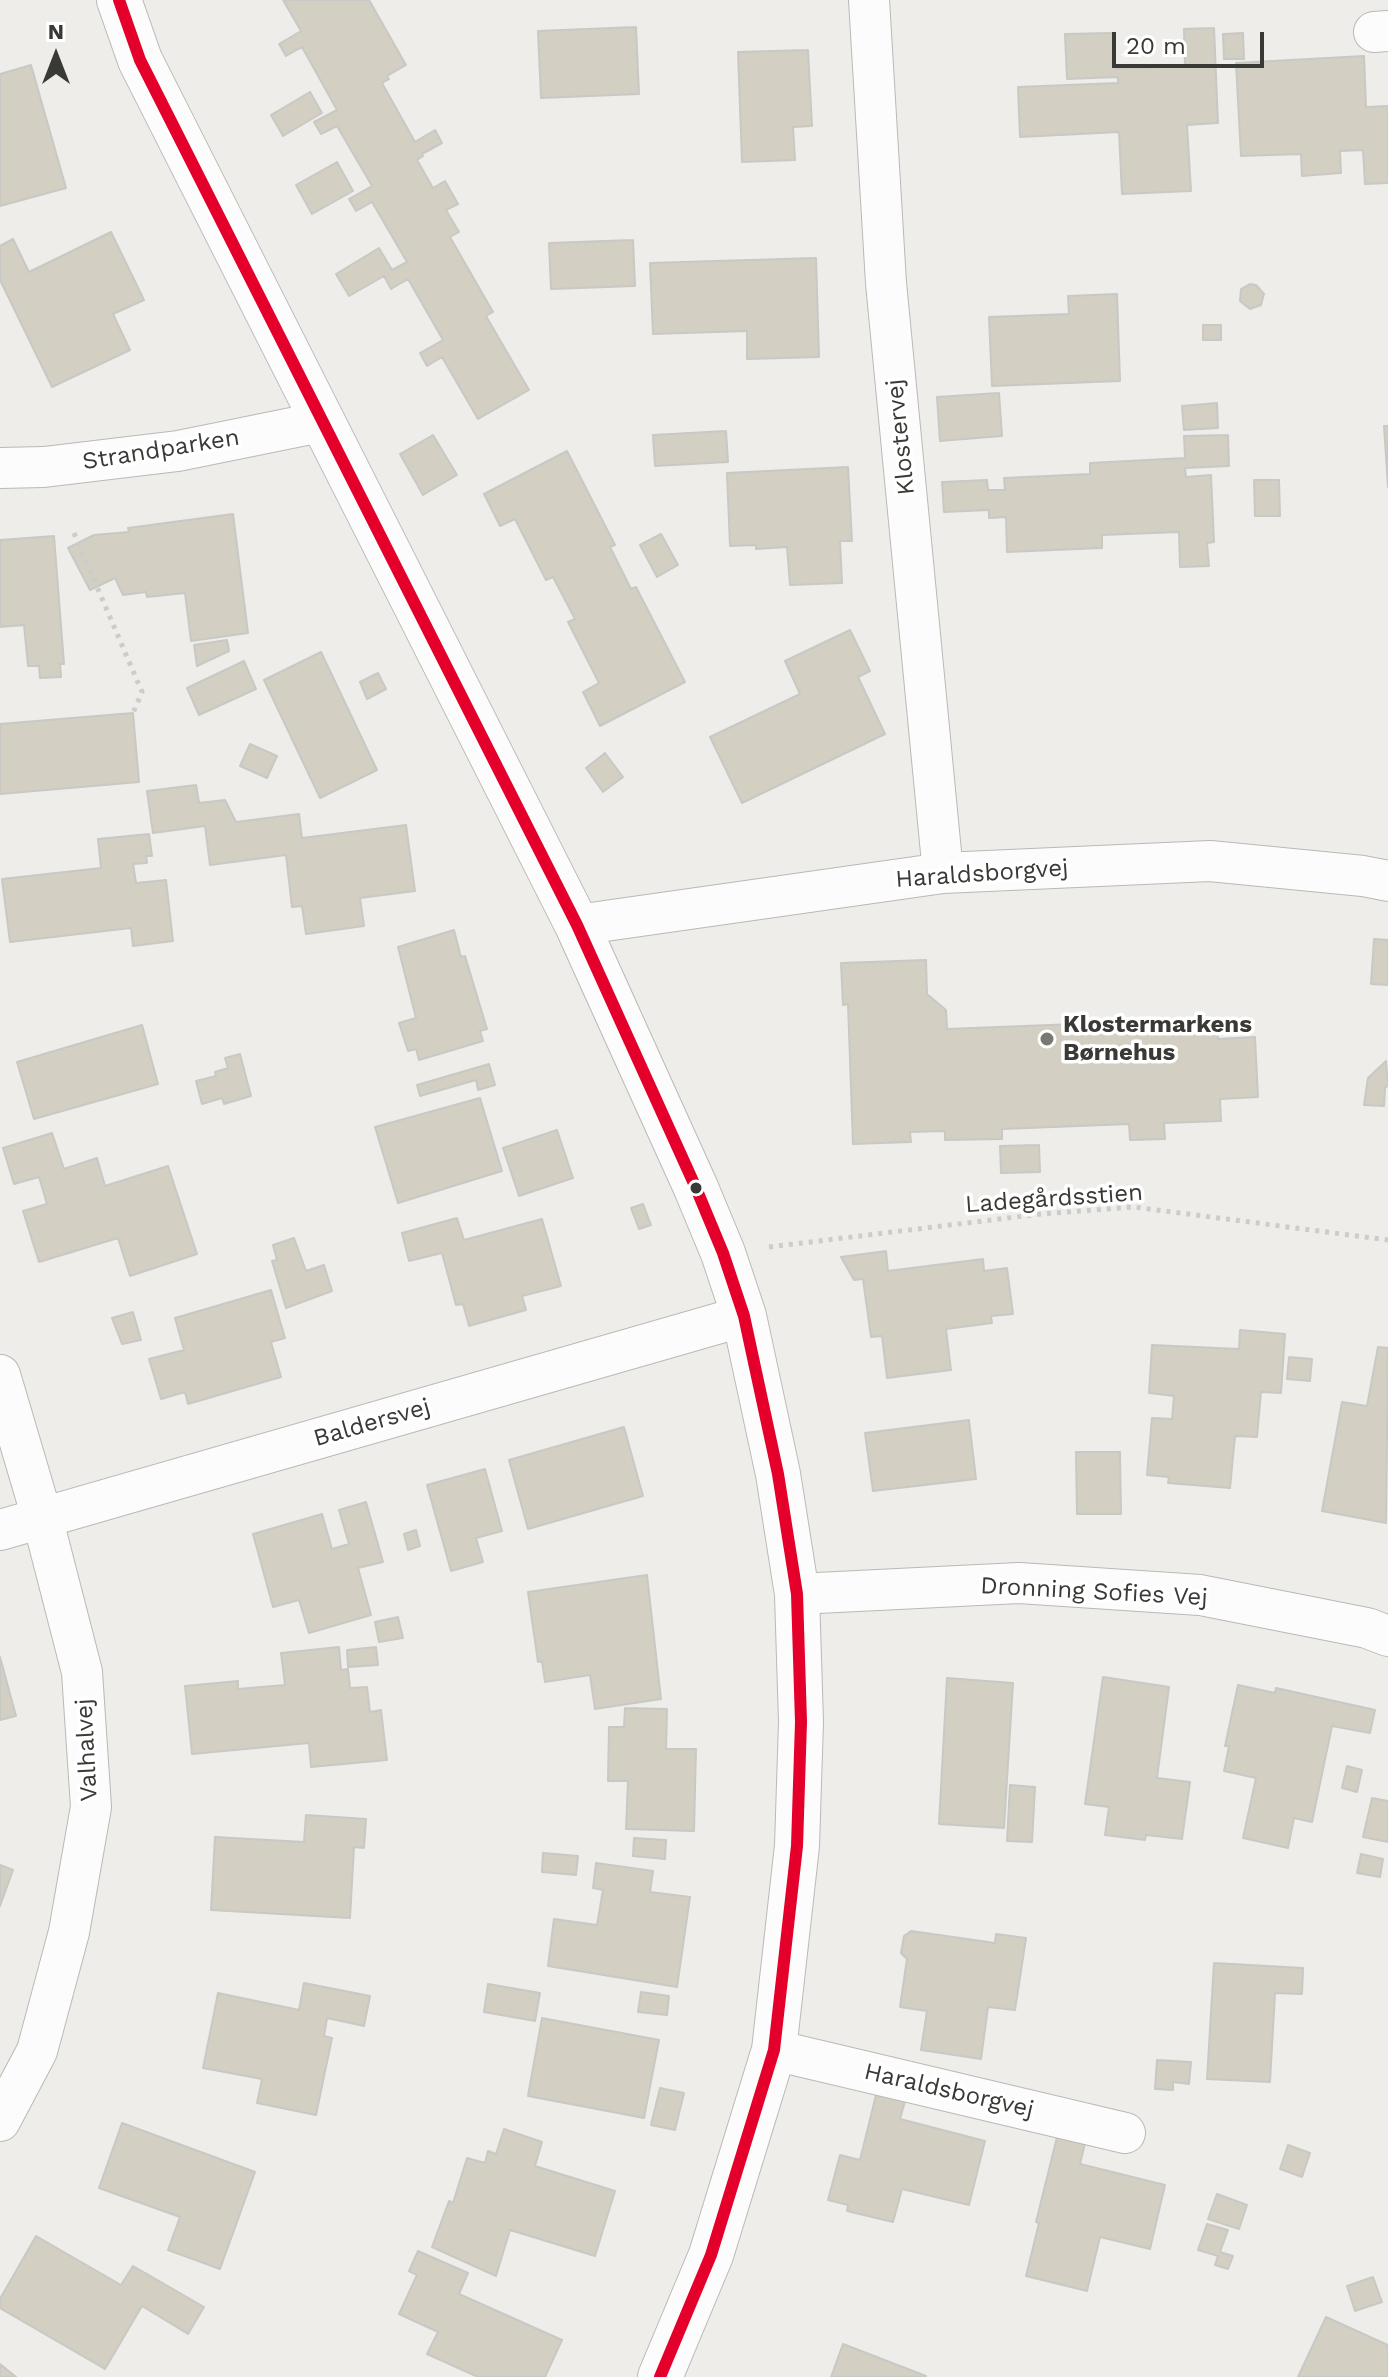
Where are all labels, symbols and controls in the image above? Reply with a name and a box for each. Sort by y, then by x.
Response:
north arrow [16,16,96,96]
scale bar [1116,16,1268,66]
text: N [48,19,64,44]
text: 20 m [1126,32,1186,60]
street label: Klostervej [881,378,921,496]
street label: Strandparken [80,423,242,477]
street label: Haraldsborgvej [895,854,1069,894]
place label: Klostermarkens Børnehus [1063,1011,1252,1067]
marker: Klostermarkens Børnehus [1038,1030,1056,1048]
street label: Ladegårdsstien [964,1178,1144,1220]
unlabelled marker [688,1180,704,1196]
street label: Baldersvej [310,1393,434,1453]
street label: Dronning Sofies Vej [980,1572,1208,1612]
street label: Valhalvej [70,1698,104,1802]
street label: Haraldsborgvej [861,2057,1037,2125]

